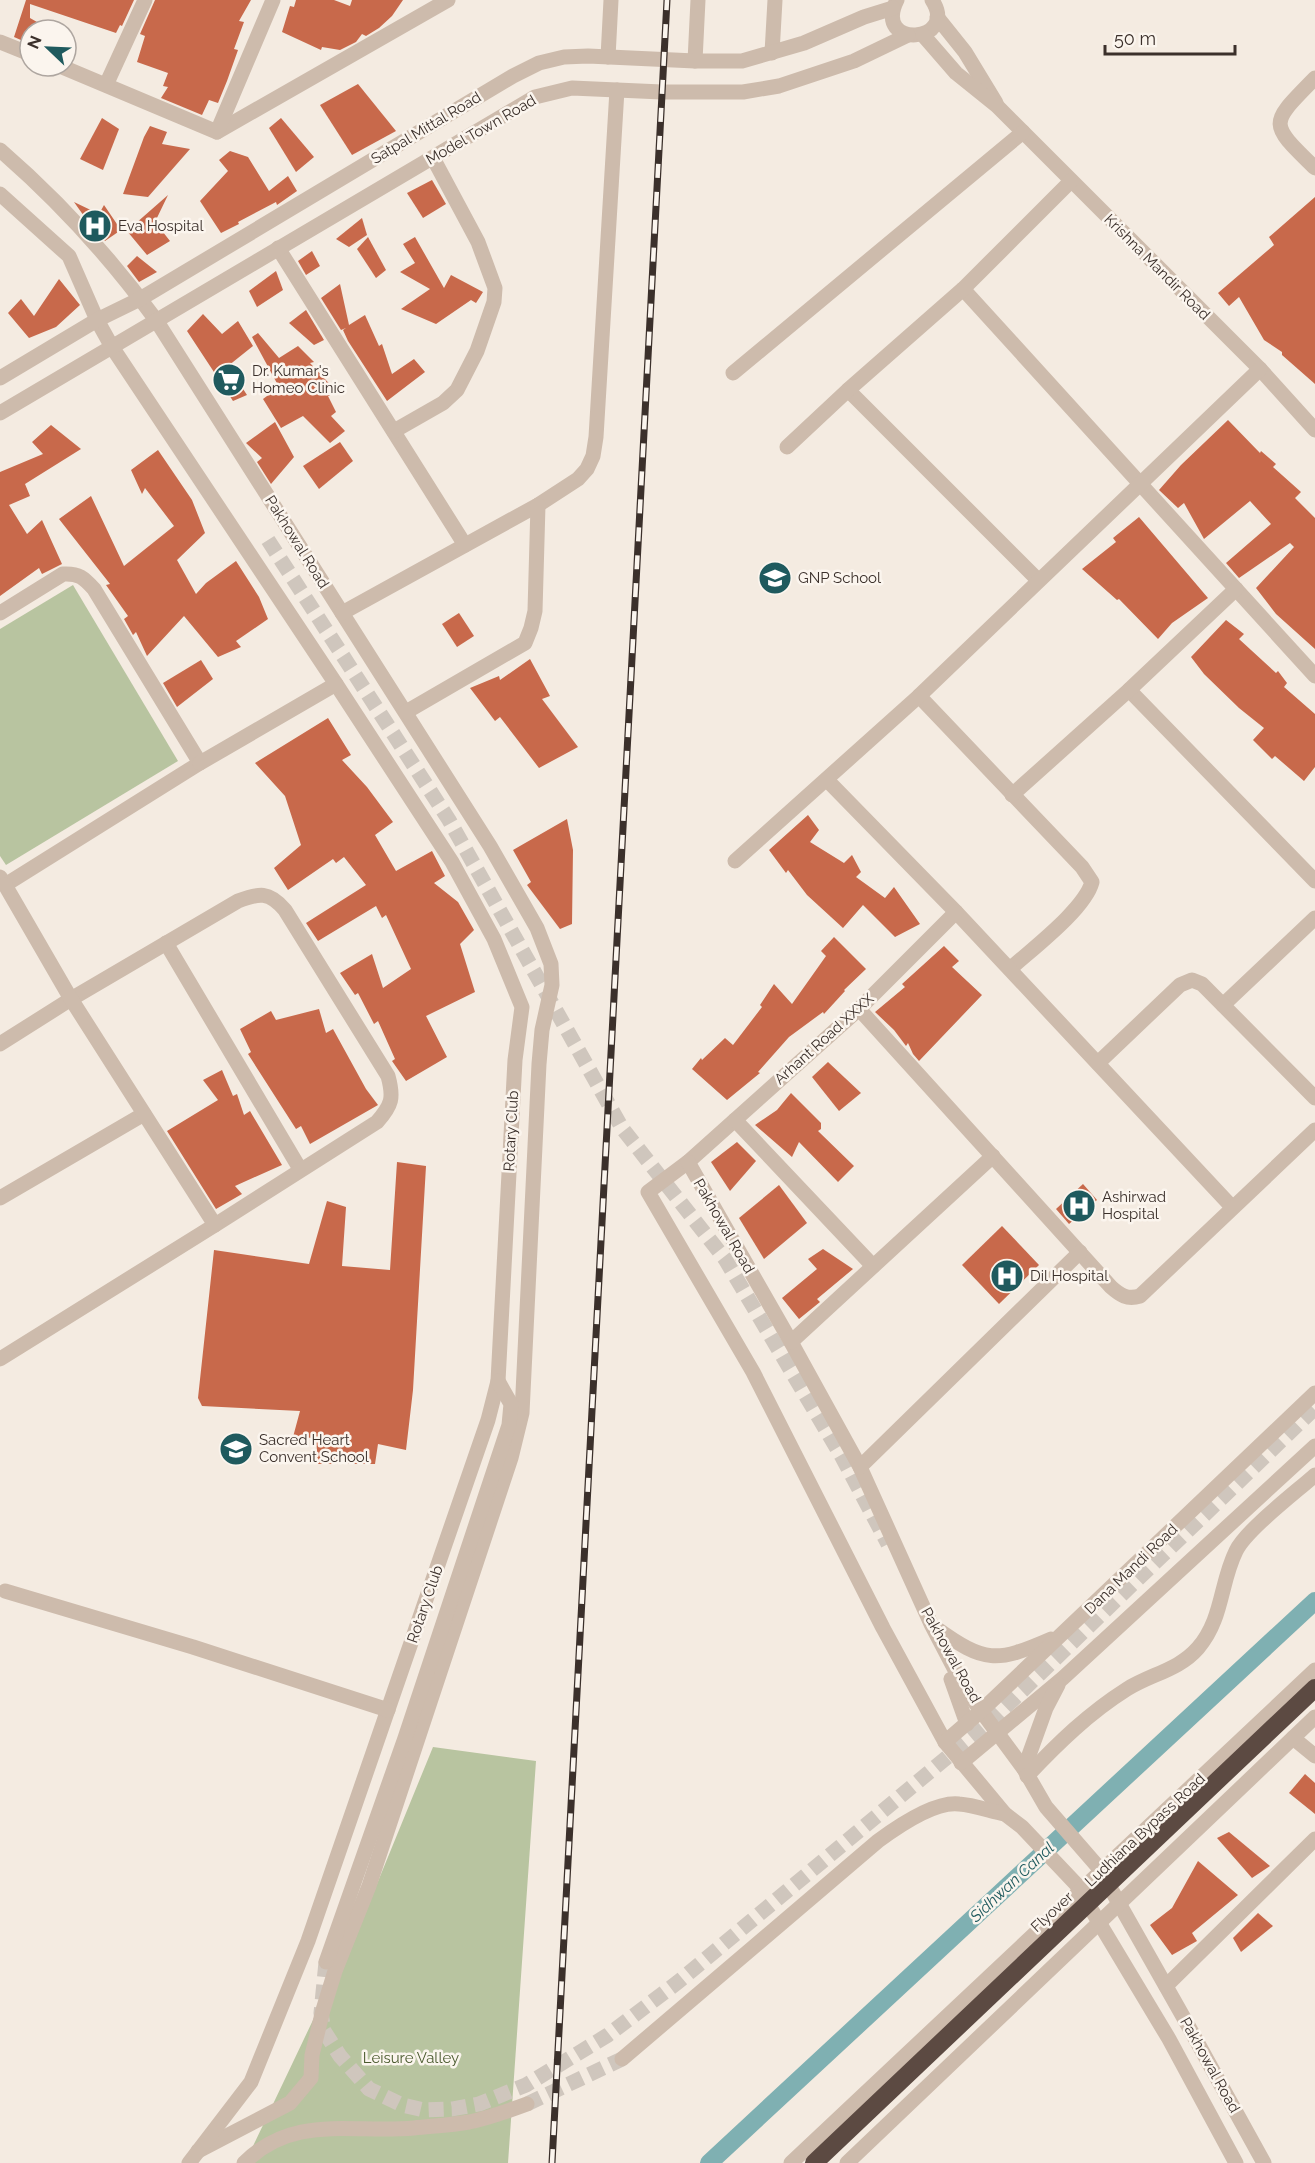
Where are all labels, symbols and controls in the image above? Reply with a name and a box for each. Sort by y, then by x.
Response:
north arrow [18,18,78,78]
scale bar [1105,18,1236,56]
text: 50 m [1114,28,1156,49]
text: N [24,33,46,52]
street label: Satpal Mittal Road [368,88,484,168]
street label: Model Town Road [423,91,539,169]
hospital icon: Eva Hospital [77,208,113,244]
street label: Krishna Mandir Road [1100,210,1214,324]
place label: Eva Hospital [118,217,204,235]
supermarket icon: Dr. Kumar's Homeo Clinic [211,362,247,398]
place label: Dr. Kumar's Homeo Clinic [252,362,345,397]
street label: Pakhowal Road [261,492,333,592]
school or university icon: GNP School [757,560,793,596]
place label: GNP School [798,569,882,587]
street label: Arhant Road XXXX [771,989,878,1088]
street label: Rotary Club [500,1090,522,1172]
street label: Pakhowal Road [690,1175,758,1277]
hospital icon: Ashirwad Hospital [1061,1188,1097,1224]
place label: Ashirwad Hospital [1102,1188,1166,1223]
hospital icon: Dil Hospital [989,1258,1025,1294]
place label: Dil Hospital [1030,1267,1109,1285]
school or university icon: Sacred Heart Convent School [218,1431,254,1467]
place label: Sacred Heart Convent School [259,1431,370,1466]
street label: Dana Mandi Road [1081,1520,1181,1618]
street label: Rotary Club [403,1563,447,1645]
street label: Pakhowal Road [917,1604,985,1706]
street label: Ludhiana Bypass Road [1081,1770,1209,1890]
water label: Sidhwan Canal [965,1838,1058,1927]
street label: Flyover [1027,1888,1077,1936]
street label: Pakhowal Road [1176,2014,1244,2116]
park label: Leisure Valley [363,2049,459,2067]

